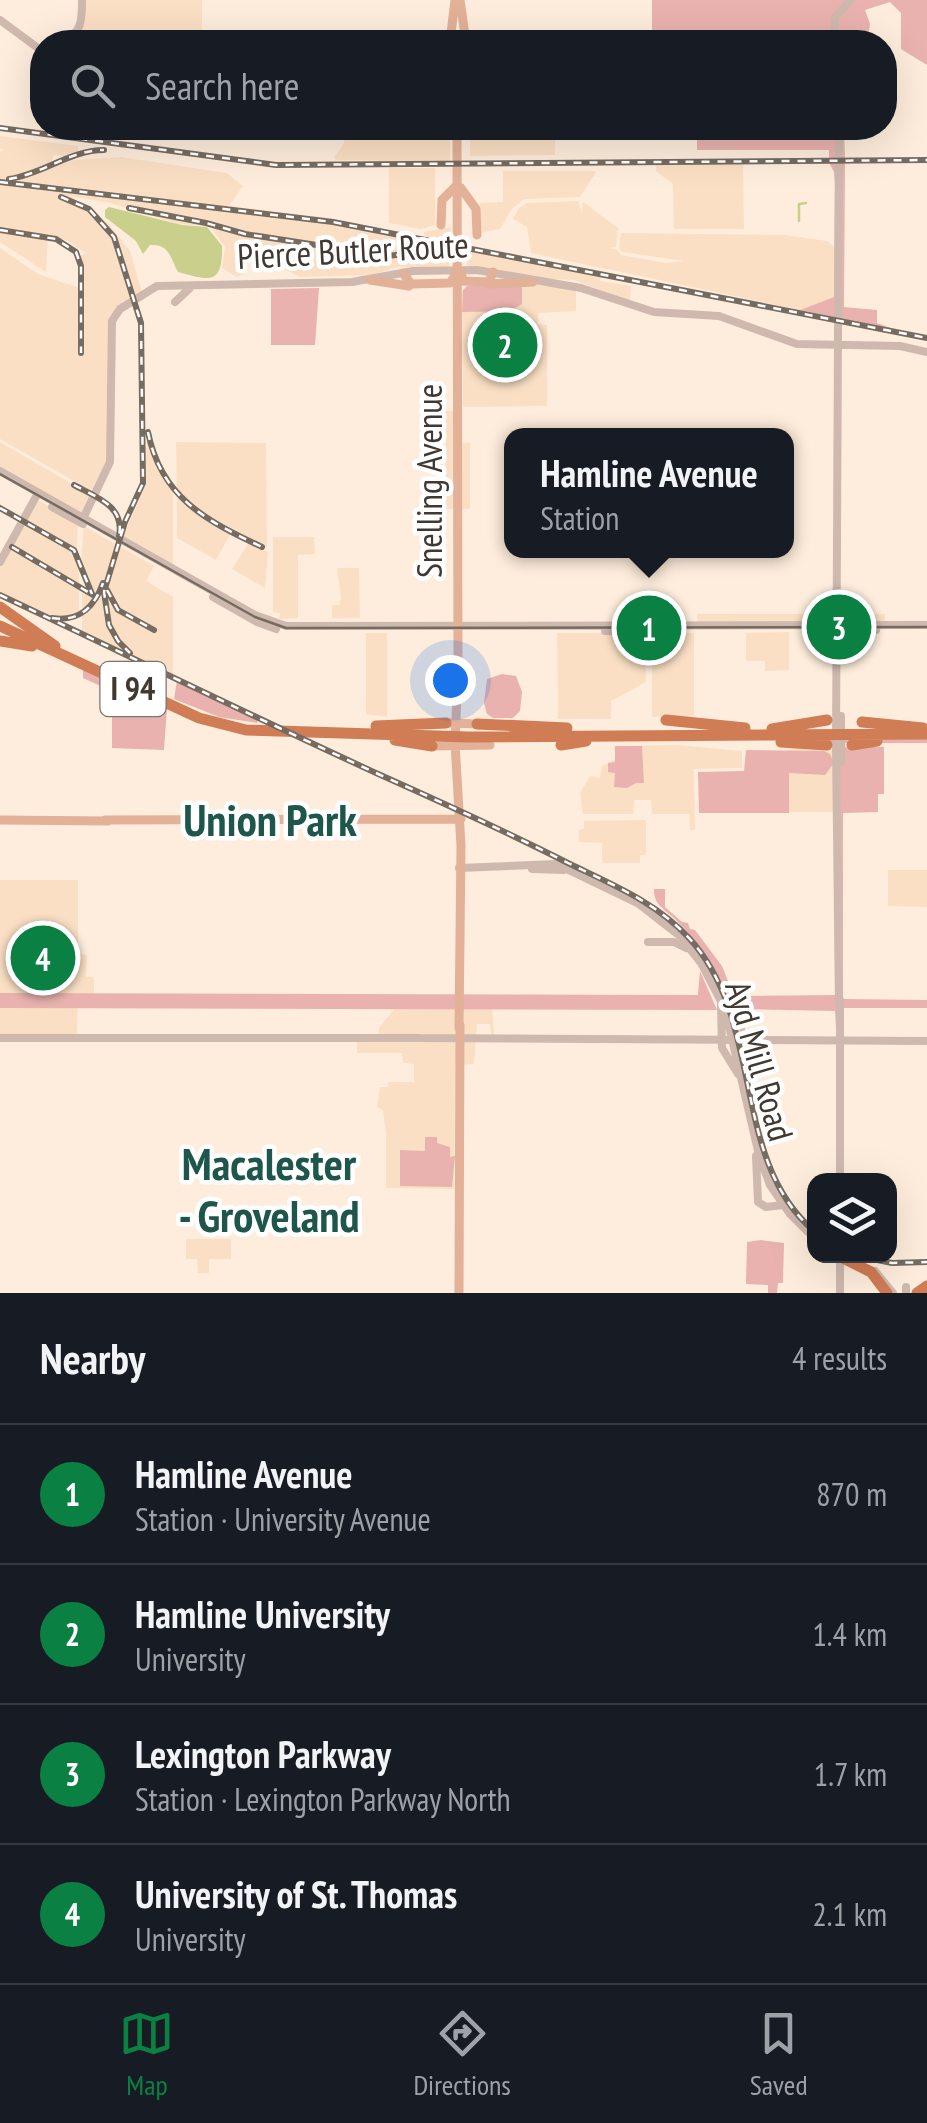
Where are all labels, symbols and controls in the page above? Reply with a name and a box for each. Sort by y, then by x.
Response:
search box [30,30,897,140]
icon: search [65,58,120,113]
text: Search here [145,61,299,110]
street label: Pierce Butler Route [236,221,470,279]
pin: 2 [472,308,538,382]
street label: Snelling Avenue [406,384,452,578]
popup [504,428,794,558]
text: Hamline Avenue [540,448,758,497]
text: Station [540,497,619,539]
pin: 1 [616,590,682,666]
pin: 3 [806,590,872,664]
your location [425,655,476,706]
road number: I 94 [100,662,166,716]
district label: Union Park [183,790,357,848]
pin: 4 [10,920,76,996]
street label: Ayd Mill Road [715,975,805,1146]
district label: Macalester - Groveland [178,1134,360,1244]
map controls [807,1173,897,1263]
button: layers [807,1173,897,1263]
text: Nearby [40,1331,145,1386]
text: 4 results [792,1337,887,1379]
text: Hamline Avenue [135,1449,352,1498]
text: 1 [65,1473,80,1515]
text: 870 m [816,1473,887,1515]
text: Station · University Avenue [135,1498,431,1540]
text: Hamline University [135,1589,390,1638]
text: 2 [65,1613,80,1655]
text: 1.4 km [812,1613,887,1655]
text: University [135,1638,245,1680]
text: Lexington Parkway [135,1729,391,1778]
text: 3 [65,1753,80,1795]
text: 1.7 km [814,1753,887,1795]
text: Station · Lexington Parkway North [135,1778,511,1820]
text: University of St. Thomas [135,1869,457,1918]
text: 4 [65,1893,80,1935]
text: 2.1 km [812,1893,887,1935]
text: University [135,1918,245,1960]
tab: Map [119,2006,174,2103]
tab: Directions [413,2006,511,2103]
tab: Saved [750,2006,808,2103]

